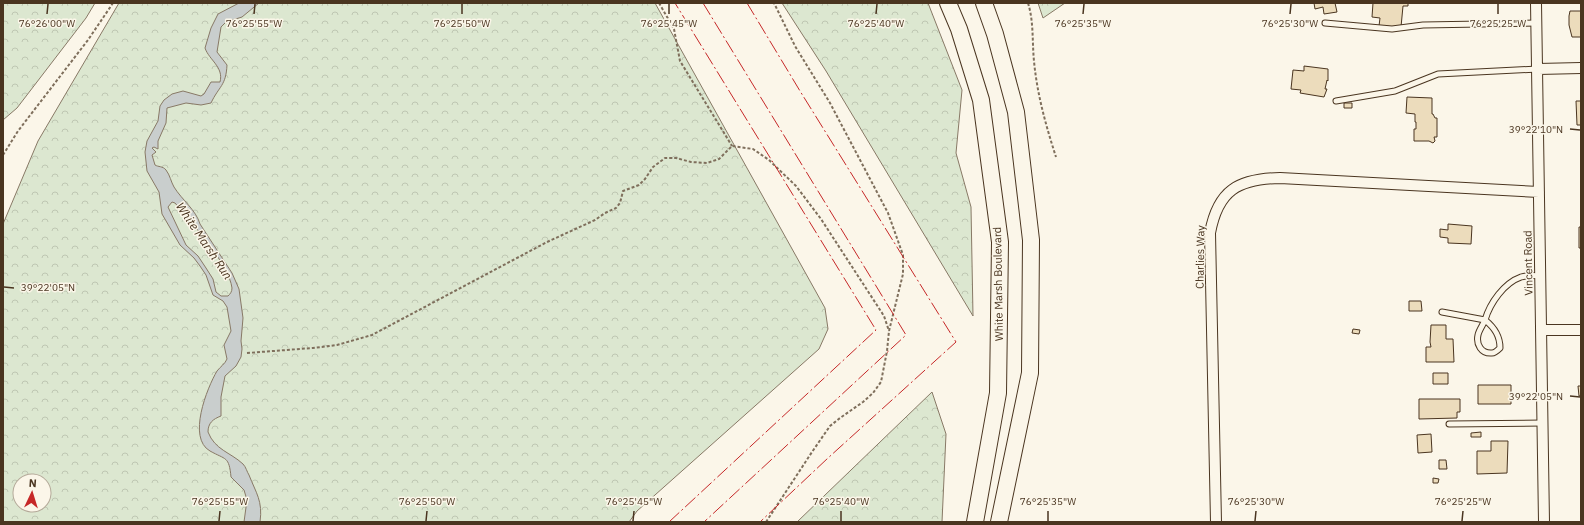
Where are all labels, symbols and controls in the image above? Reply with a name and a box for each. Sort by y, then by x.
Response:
text: 76°26'00"W [19,17,75,30]
text: 76°25'55"W [226,17,282,30]
text: 76°25'50"W [434,17,490,30]
text: 76°25'45"W [641,17,697,30]
text: 76°25'40"W [848,17,904,30]
text: 76°25'35"W [1055,17,1111,30]
text: 76°25'30"W [1262,17,1318,30]
text: 76°25'25"W [1470,17,1526,30]
text: 39°22'10"N [1509,123,1563,136]
water label: White Marsh Run [173,199,236,282]
street label: Charlies Way [1192,225,1208,289]
street label: White Marsh Boulevard [990,227,1006,341]
street label: Vincent Road [1520,230,1536,296]
text: 39°22'05"N [21,281,75,294]
text: 39°22'05"N [1509,390,1563,403]
north arrow [12,473,52,513]
text: N [28,476,37,490]
text: 76°25'55"W [192,495,248,508]
text: 76°25'50"W [399,495,455,508]
text: 76°25'45"W [606,495,662,508]
text: 76°25'40"W [813,495,869,508]
text: 76°25'35"W [1020,495,1076,508]
text: 76°25'30"W [1228,495,1284,508]
text: 76°25'25"W [1435,495,1491,508]

